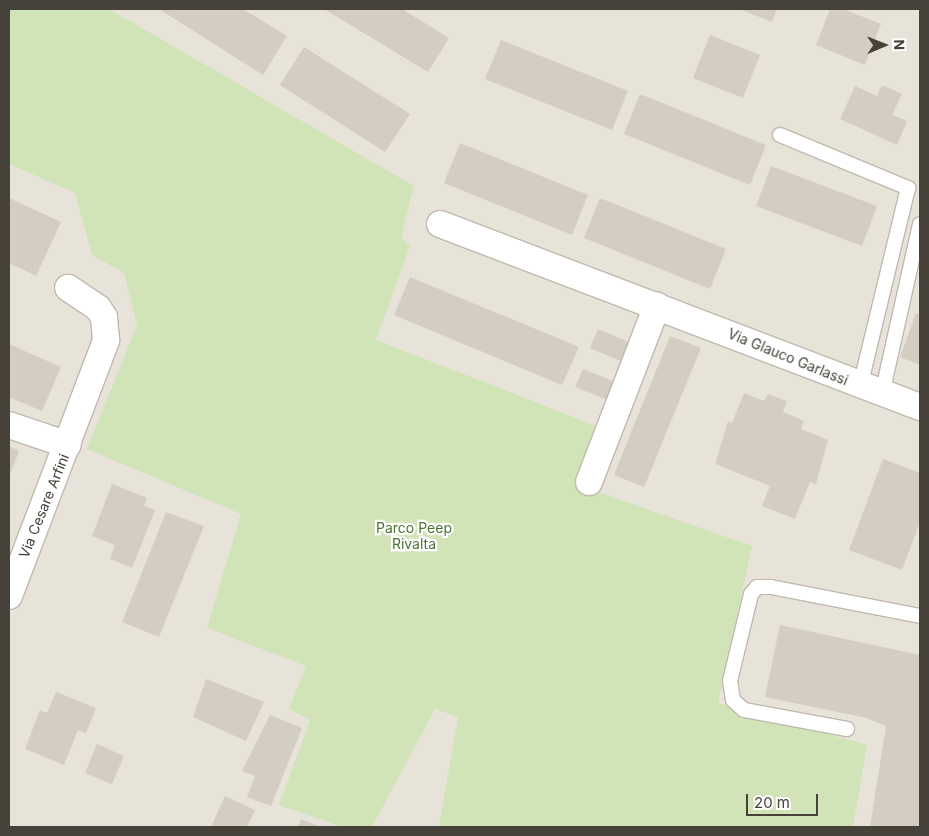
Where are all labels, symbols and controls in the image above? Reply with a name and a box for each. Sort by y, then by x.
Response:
north arrow [859,20,909,70]
text: N [891,39,908,50]
street label: Via Glauco Garlassi [725,325,851,389]
street label: Via Cesare Arfini [15,451,73,561]
park label: Parco Peep Rivalta [376,520,452,552]
scale bar [749,784,822,816]
text: 20 m [754,793,790,812]

